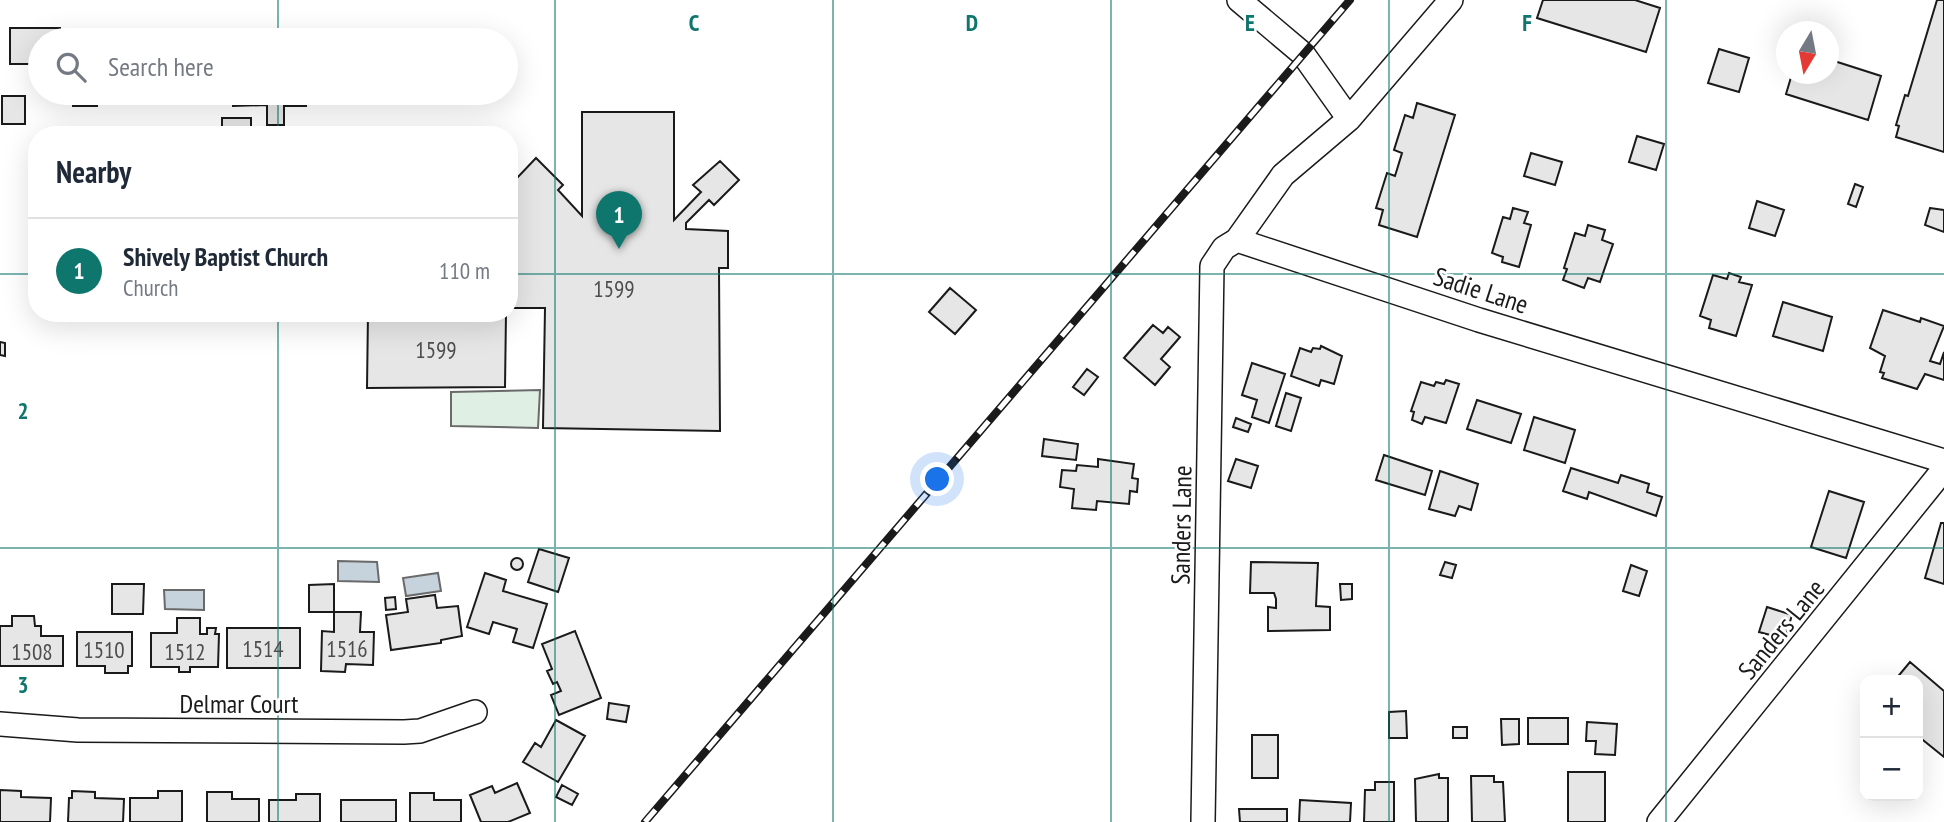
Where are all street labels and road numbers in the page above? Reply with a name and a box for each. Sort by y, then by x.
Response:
street label: Sadie Lane [1429,259,1533,321]
street label: Sanders Lane [1163,465,1199,585]
street label: Sanders Lane [1731,572,1831,686]
street label: Delmar Court [179,687,299,720]

